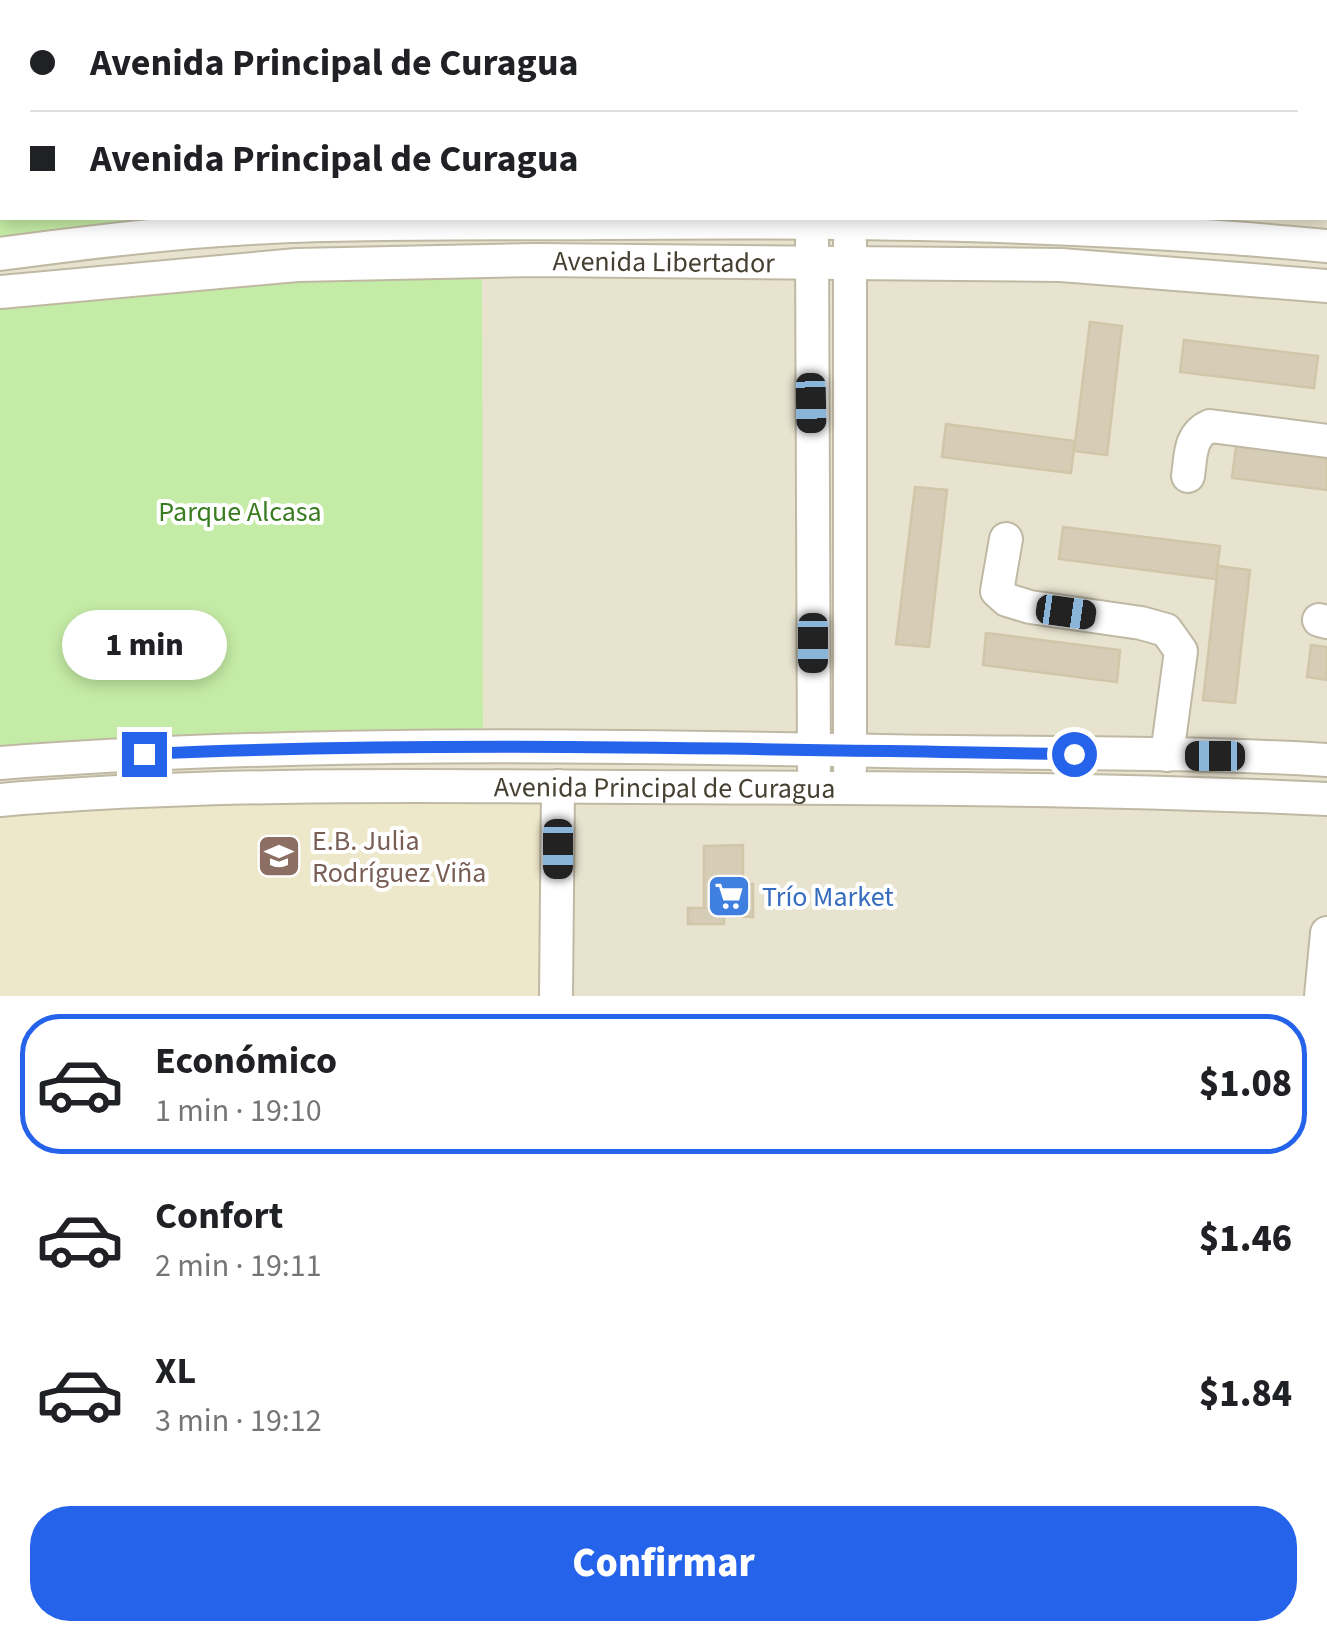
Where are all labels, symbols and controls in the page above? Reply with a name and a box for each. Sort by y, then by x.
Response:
text: Avenida Principal de Curagua [90,36,579,90]
text: Avenida Principal de Curagua [90,132,579,186]
street label: Avenida Libertador [552,241,775,283]
car [795,373,827,433]
park label: Parque Alcasa [158,492,322,532]
car [1034,593,1098,631]
callout: 1 min [62,609,226,679]
car [798,613,828,673]
text: 1 min [105,622,184,668]
route end [122,732,167,777]
route start [1052,732,1097,777]
car [1185,741,1245,771]
street label: Avenida Principal de Curagua [494,767,836,809]
car [543,819,573,879]
place label: E.B. Julia Rodríguez Viña [312,821,486,893]
school or university icon: E.B. Julia Rodríguez Viña [256,833,302,879]
supermarket icon: Trío Market [706,873,752,919]
place label: Trío Market [762,877,894,917]
text: Económico [155,1034,337,1088]
icon: car [35,1039,125,1129]
text: $1.08 [1199,1057,1292,1111]
text: 1 min · 19:10 [155,1088,322,1134]
text: Confort [155,1189,283,1243]
icon: car [35,1194,125,1284]
text: $1.46 [1199,1212,1292,1266]
text: 2 min · 19:11 [155,1243,322,1289]
text: XL [155,1344,196,1398]
icon: car [35,1349,125,1439]
text: $1.84 [1199,1367,1292,1421]
text: 3 min · 19:12 [155,1398,322,1444]
button: Confirmar [30,1506,1297,1621]

